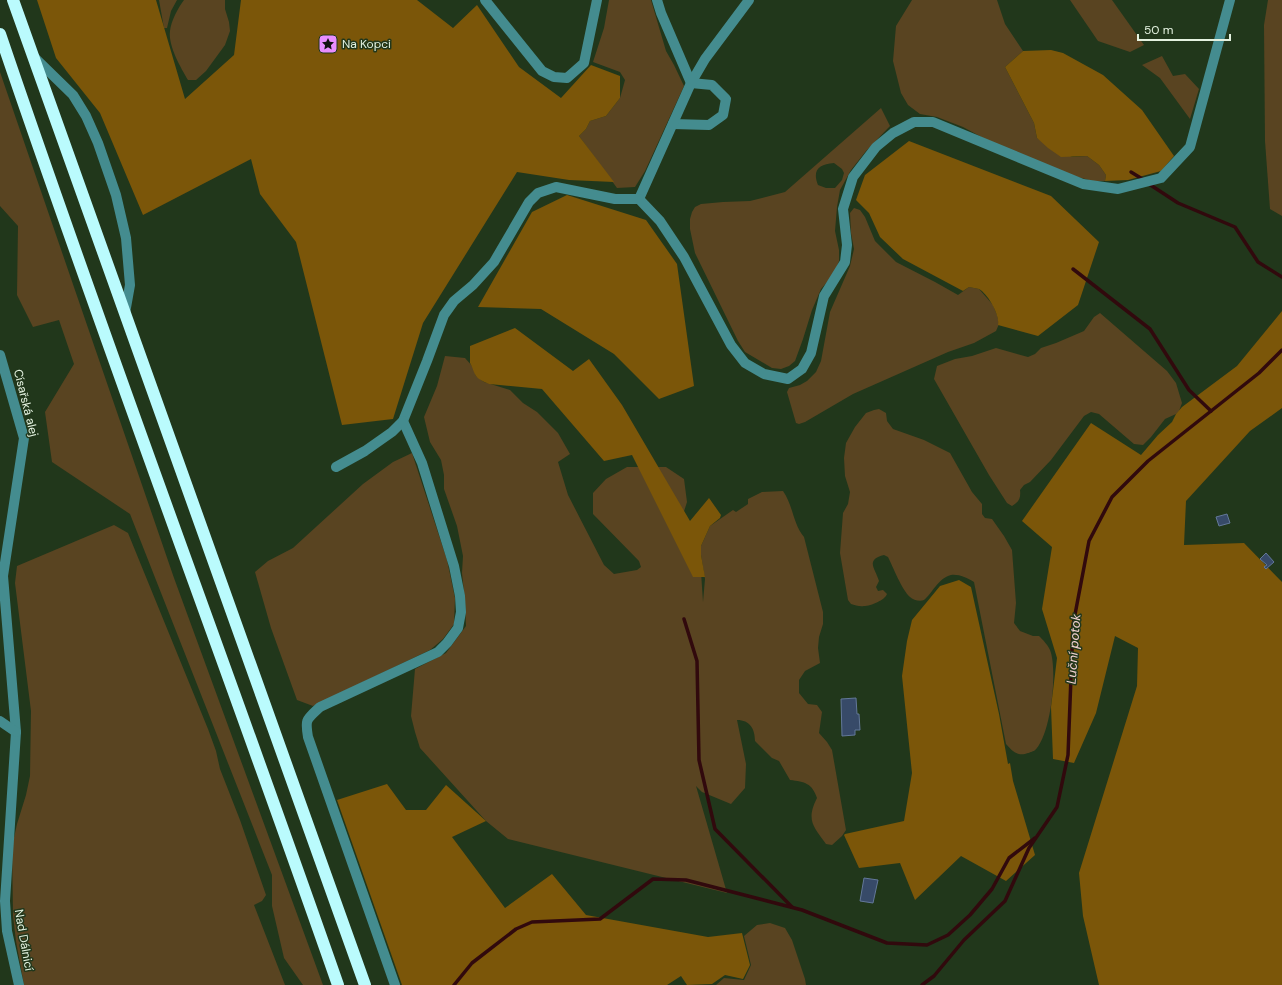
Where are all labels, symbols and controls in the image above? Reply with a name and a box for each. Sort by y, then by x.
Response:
scale bar [1138,16,1230,42]
text: 50 m [1144,22,1173,38]
place icon: Na Kopci [317,33,339,55]
place label: Na Kopci [342,36,391,52]
street label: Císařská alej [10,368,42,438]
water label: Luční potok [1063,613,1084,685]
street label: Nad Dálnicí [11,908,37,972]

